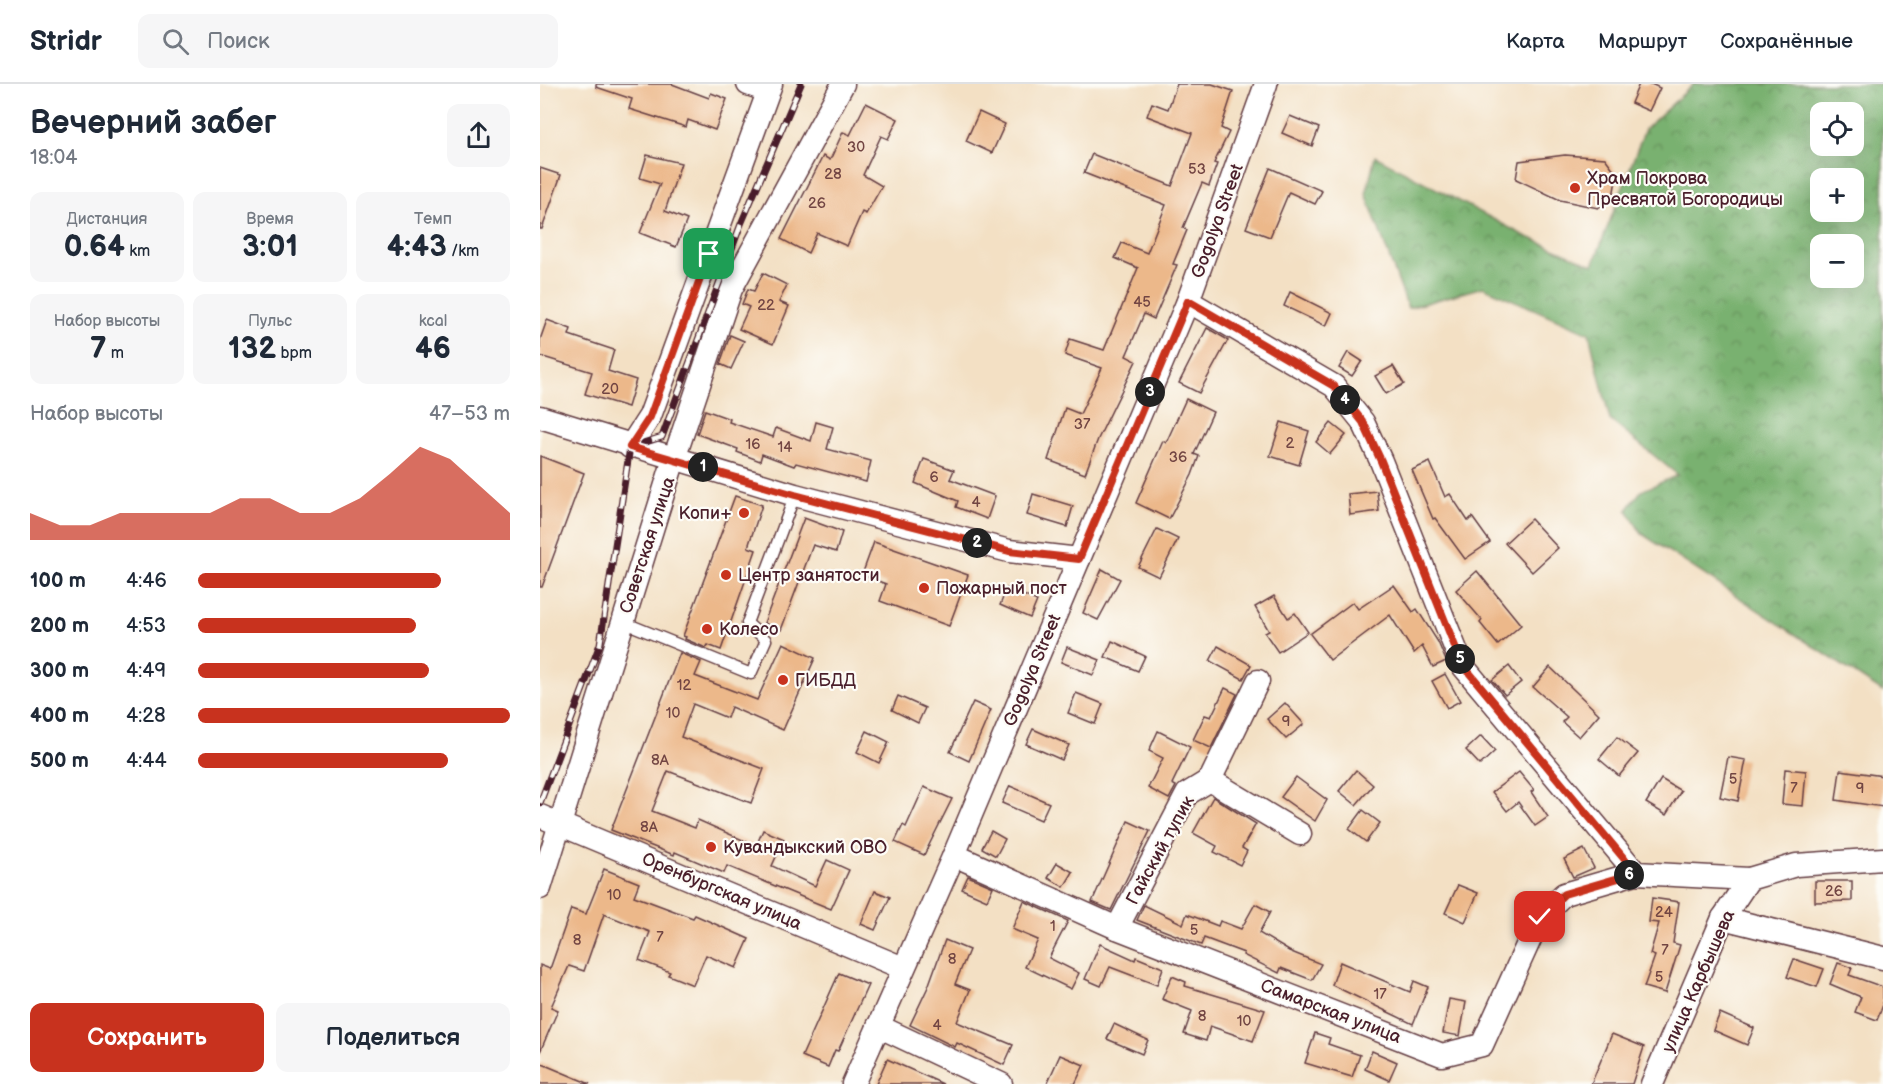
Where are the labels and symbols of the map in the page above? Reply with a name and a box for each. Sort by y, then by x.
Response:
house number: 30 [847,138,865,157]
house number: 53 [1188,160,1206,179]
street label: Gogolya Street [1187,161,1248,281]
house number: 28 [824,165,842,184]
place label: Храм Покрова Пресвятой Богородицы [1587,168,1783,210]
marker: Храм Покрова Пресвятой Богородицы [1568,181,1582,195]
house number: 26 [808,194,826,213]
pin [683,228,734,279]
house number: 45 [1133,293,1151,312]
house number: 22 [757,296,775,315]
pin: 3 [1135,377,1165,407]
house number: 20 [601,380,619,399]
pin: 4 [1330,385,1360,415]
house number: 37 [1074,415,1091,434]
house number: 2 [1286,434,1295,453]
house number: 16 [746,435,760,454]
house number: 14 [778,438,792,457]
house number: 36 [1169,448,1187,467]
pin: 1 [688,452,718,482]
house number: 6 [929,468,939,487]
street label: Советская улица [615,474,680,616]
house number: 4 [971,493,981,512]
place label: Копи+ [679,503,732,524]
marker: Копи+ [737,506,751,520]
pin: 2 [962,528,992,558]
place label: Центр занятости [738,565,880,586]
marker: Центр занятости [719,568,733,582]
place label: Пожарный пост [936,578,1068,599]
marker: Пожарный пост [917,581,931,595]
street label: Gogolya Street [999,610,1066,730]
place label: Колесо [719,619,778,640]
marker: Колесо [700,622,714,636]
pin: 5 [1445,644,1475,674]
place label: ГИБДД [795,670,856,691]
marker: ГИБДД [776,673,790,687]
house number: 12 [677,676,691,695]
house number: 10 [666,704,680,723]
house number: 9 [1282,712,1290,731]
house number: 8А [651,751,670,770]
house number: 5 [1729,770,1737,789]
house number: 7 [1790,779,1798,798]
house number: 9 [1856,779,1864,798]
street label: Гайский тупик [1122,792,1199,908]
house number: 8А [640,818,659,837]
place label: Кувандыкский ОВО [723,837,887,858]
marker: Кувандыкский ОВО [704,840,718,854]
street label: Оренбургская улица [639,848,805,935]
pin: 6 [1614,860,1644,890]
house number: 26 [1825,882,1843,901]
house number: 10 [607,886,621,905]
pin [1514,891,1565,942]
house number: 24 [1655,903,1673,922]
street label: улица Карбышева [1658,906,1739,1056]
house number: 1 [1050,917,1056,936]
house number: 5 [1190,921,1198,940]
house number: 7 [656,928,664,947]
house number: 8 [573,931,582,950]
house number: 7 [1661,941,1669,960]
house number: 8 [948,950,957,969]
house number: 5 [1655,968,1663,987]
street label: Самарская улица [1258,975,1404,1048]
house number: 17 [1373,985,1387,1004]
house number: 8 [1198,1007,1207,1026]
house number: 10 [1237,1012,1251,1031]
house number: 4 [932,1016,942,1035]

